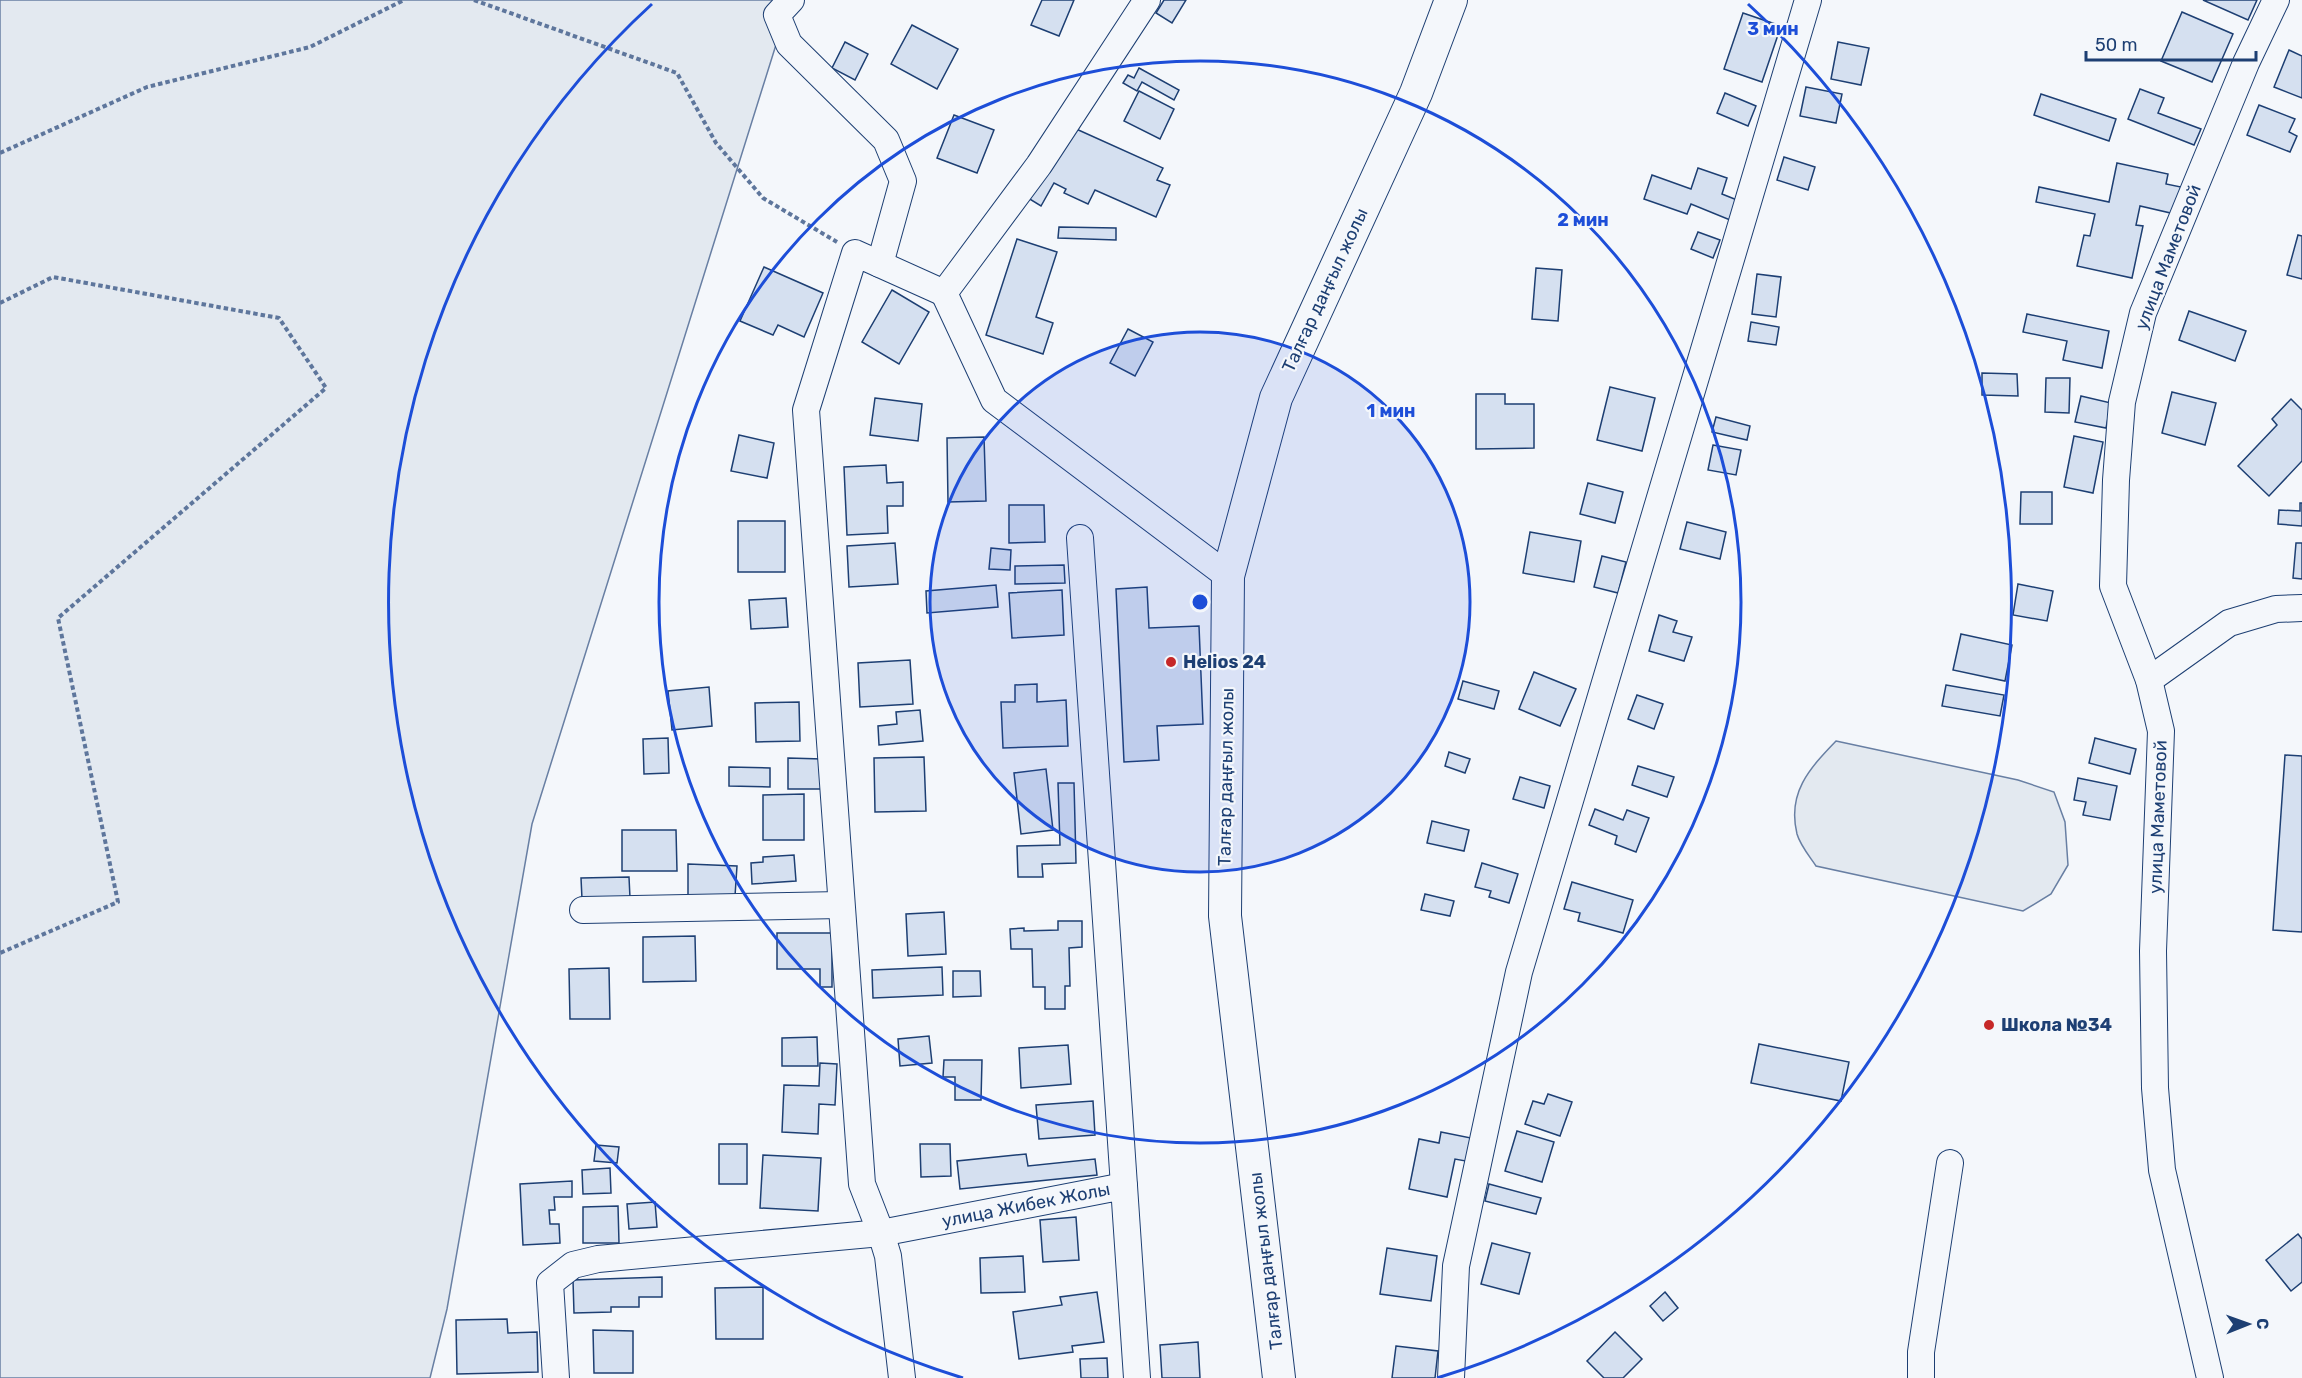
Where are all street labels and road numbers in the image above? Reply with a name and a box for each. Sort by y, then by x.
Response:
street label: улица Маметовой [2130,181,2206,333]
street label: Талғар даңғыл жолы [1277,204,1373,376]
street label: Талғар даңғыл жолы [1213,688,1239,866]
street label: улица Маметовой [2144,740,2172,894]
street label: Талғар даңғыл жолы [1244,1171,1288,1351]
street label: улица Жибек Жолы [940,1178,1112,1232]

